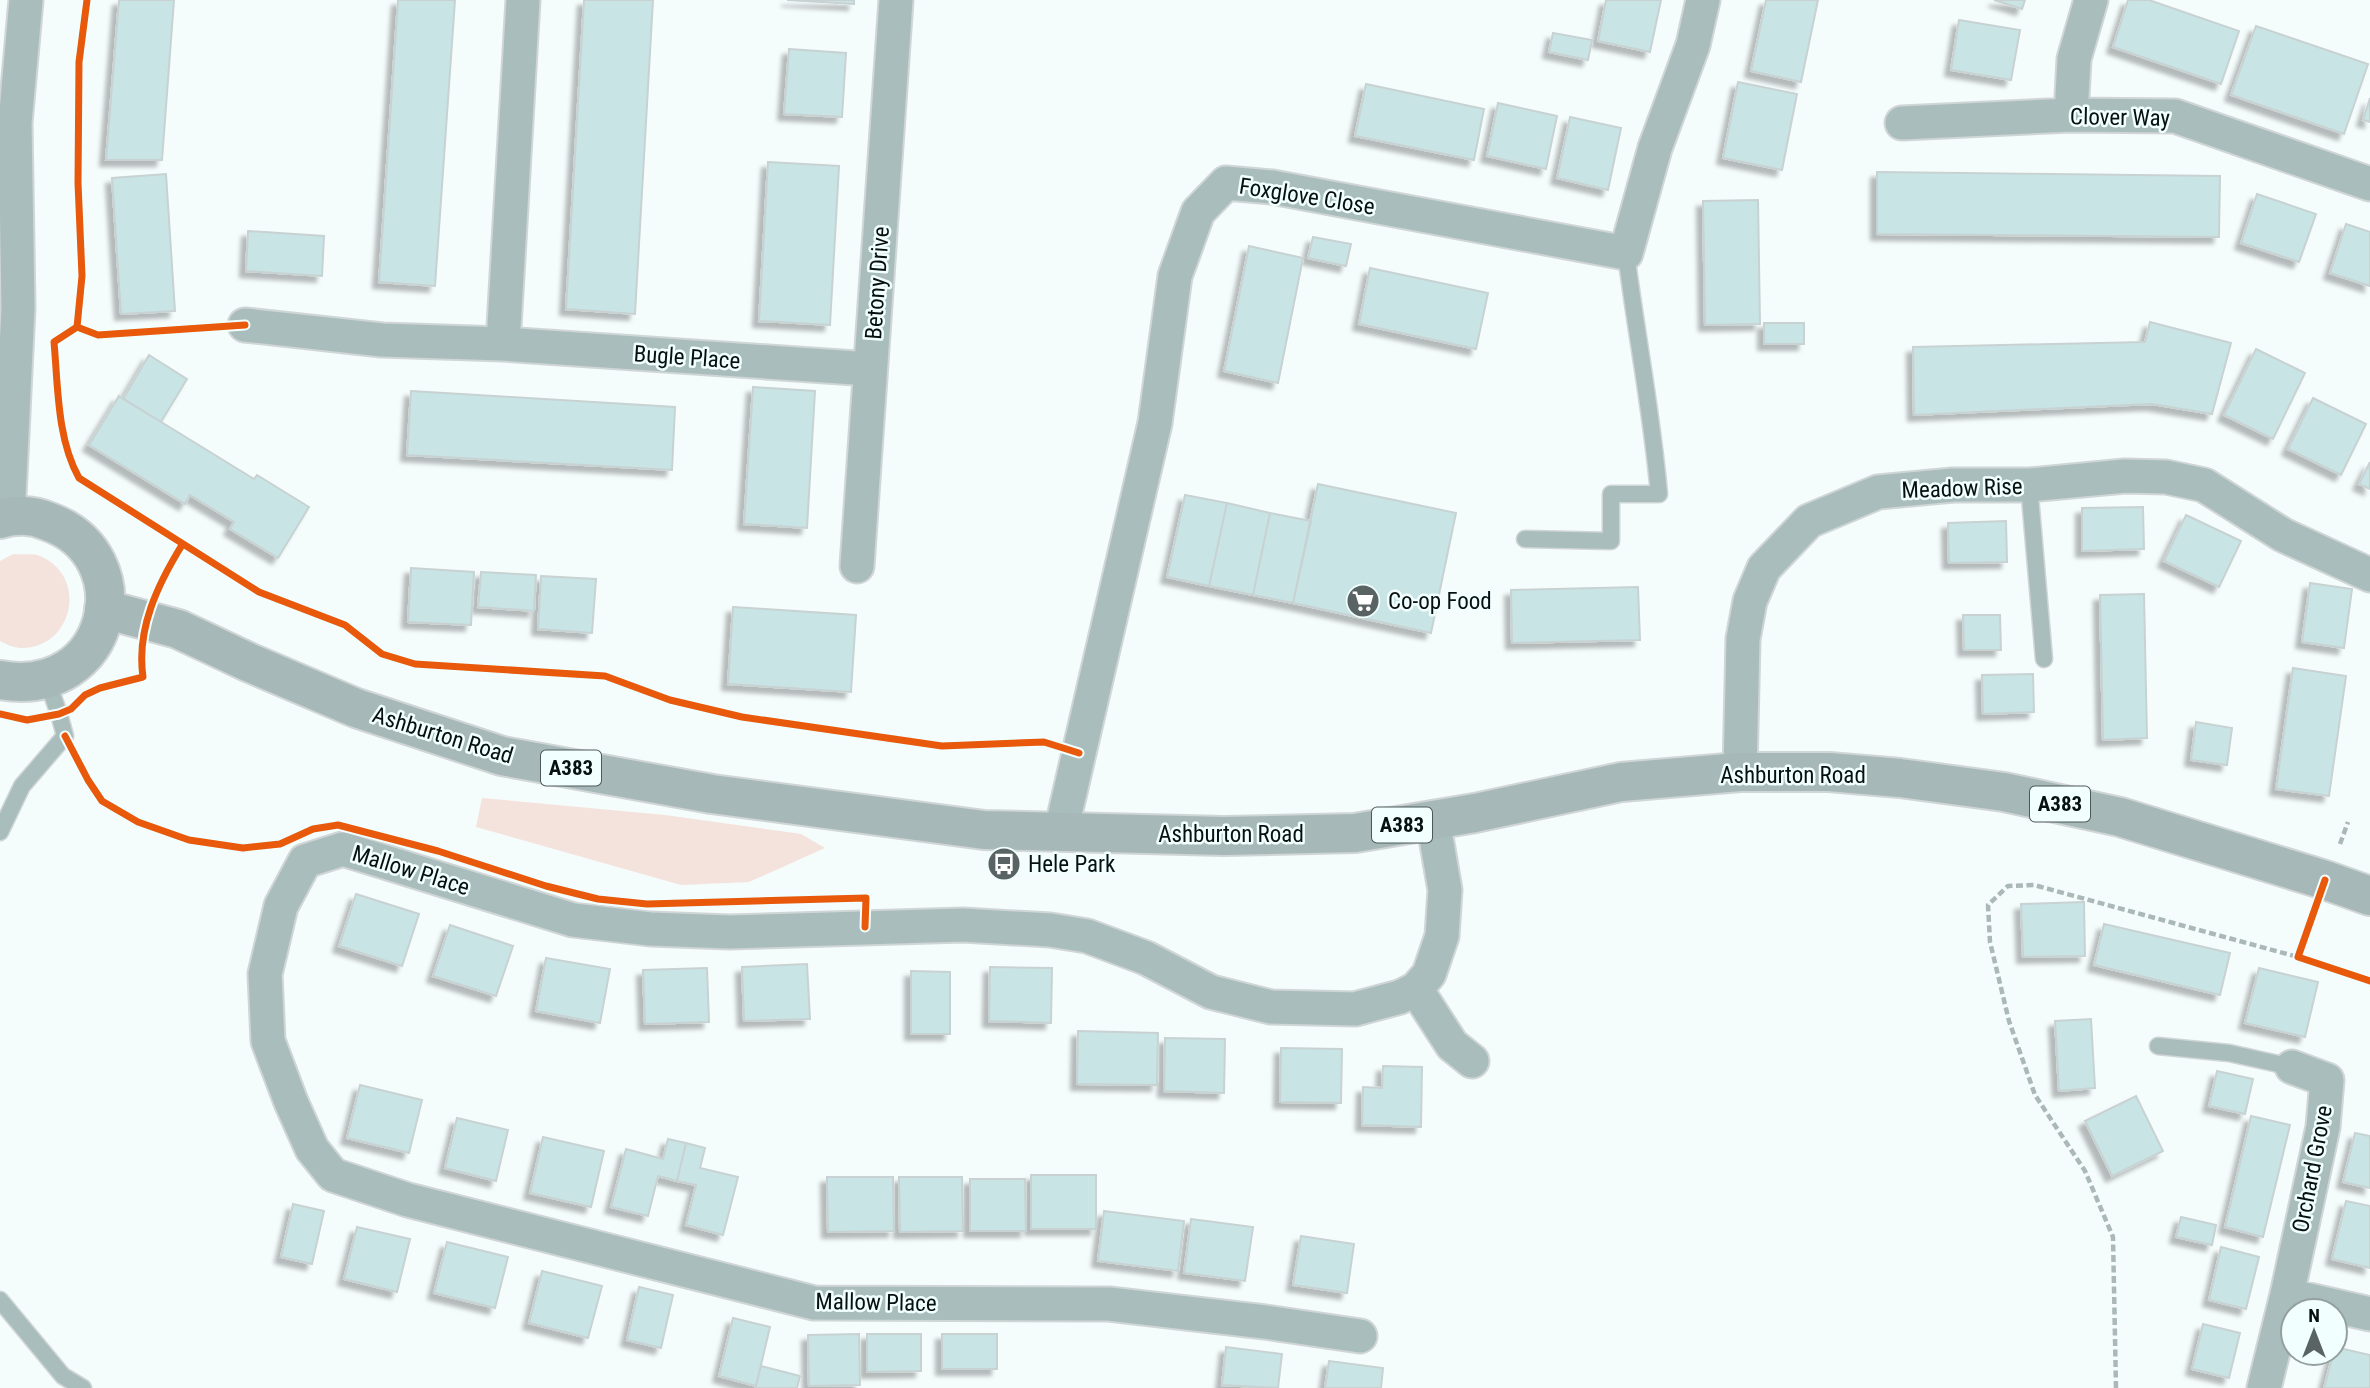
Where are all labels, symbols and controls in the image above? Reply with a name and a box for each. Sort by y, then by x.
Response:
street label: Clover Way [2070,103,2171,132]
street label: Foxglove Close [1237,172,1377,221]
street label: Betony Drive [860,226,895,341]
street label: Bugle Place [633,340,741,375]
street label: Meadow Rise [1901,473,2023,504]
supermarket icon: Co-op Food [1344,582,1382,620]
place label: Co-op Food [1388,588,1492,615]
street label: Ashburton Road [369,701,516,770]
road number: A383 [541,750,601,786]
street label: Ashburton Road [1720,762,1866,789]
road number: A383 [2030,786,2090,822]
road number: A383 [1372,808,1432,842]
street label: Ashburton Road [1158,821,1304,848]
street label: Mallow Place [349,840,473,901]
bus stop icon: Hele Park [985,845,1023,883]
place label: Hele Park [1028,851,1116,878]
street label: Orchard Grove [2287,1103,2338,1235]
street label: Mallow Place [815,1288,937,1317]
north arrow [2279,1297,2349,1367]
text: N [2308,1304,2320,1327]

